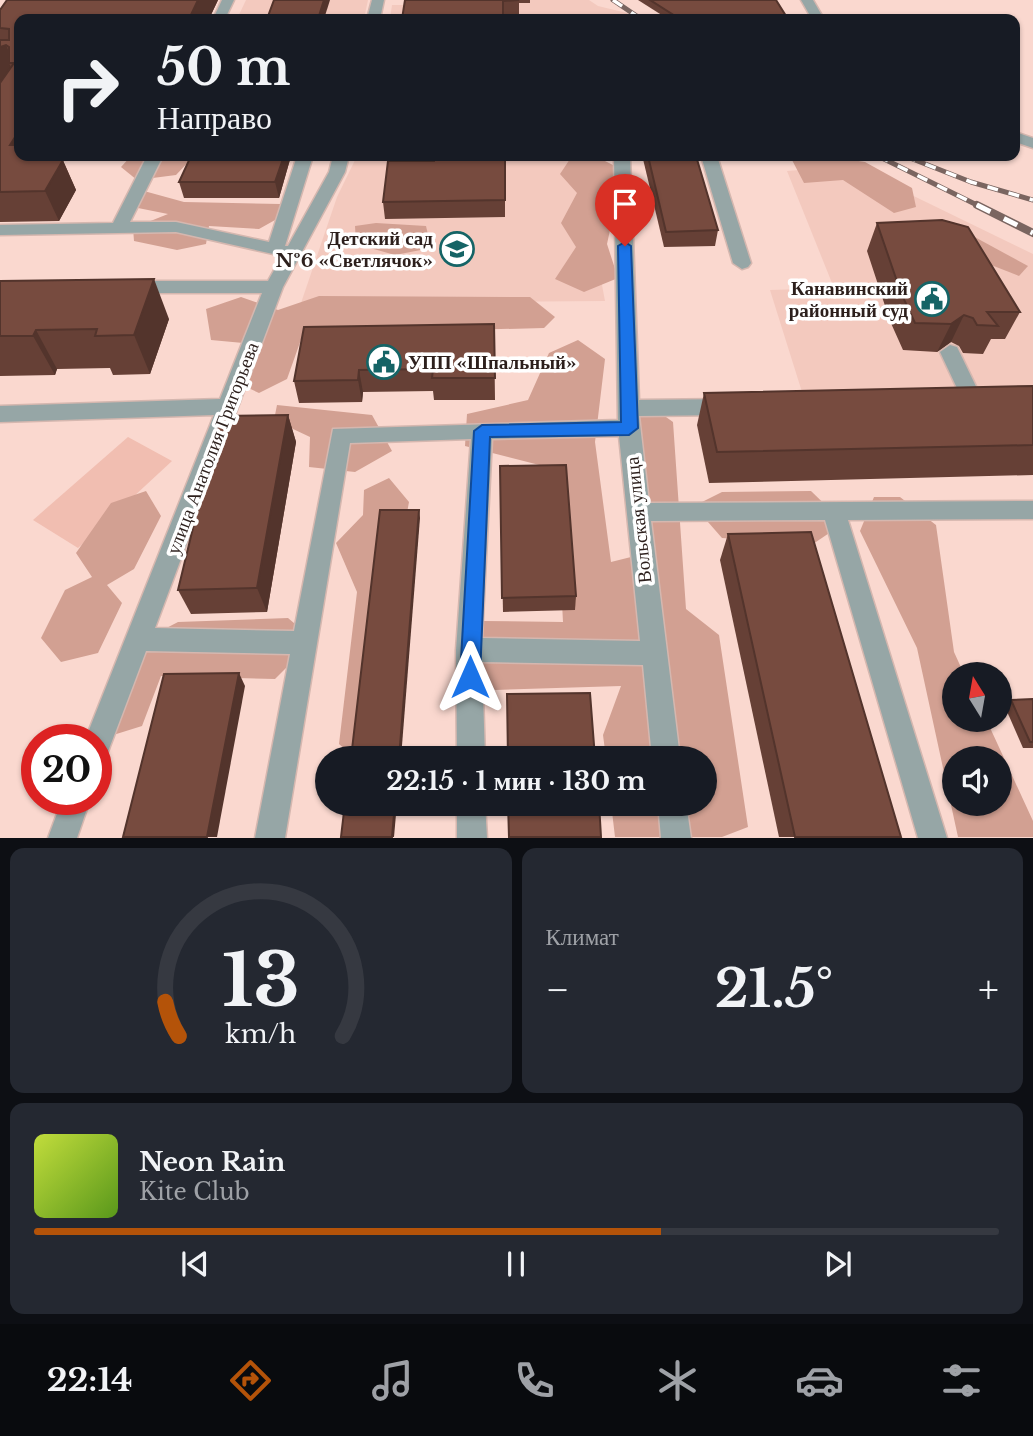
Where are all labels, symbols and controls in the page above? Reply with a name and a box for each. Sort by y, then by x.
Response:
text: 50 m [157,37,290,98]
icon: right [42,42,133,133]
text: Направо [157,98,272,138]
pin [595,174,655,246]
icon: arrive [606,185,644,223]
place label: Детский сад №6 «Светлячок» [276,227,433,272]
school or university icon: Детский сад №6 «Светлячок» [438,230,476,268]
place label: Канавинский районный суд [789,277,908,322]
public building icon: Канавинский районный суд [913,280,951,318]
street label: улица Анатолия Григорьева [161,338,264,558]
public building icon: УПП «Шпальный» [365,343,403,381]
place label: УПП «Шпальный» [408,351,577,374]
street label: Вольская улица [620,455,657,584]
position arrow [433,640,507,714]
north arrow [942,662,1012,732]
map controls [942,662,1012,816]
speed limit sign: 20 [21,724,112,815]
button: sound [942,746,1012,816]
text: 22:15 · 1 мин · 130 m [386,765,646,797]
text: Климат [546,923,619,951]
text: 13 [222,936,300,1027]
text: 21.5° [715,957,833,1021]
text: − [546,966,570,1013]
text: + [978,966,999,1013]
text: km/h [225,1019,296,1050]
text: Neon Rain [139,1146,285,1178]
text: Kite Club [139,1178,250,1206]
icon: previous [176,1245,214,1283]
icon: pause [497,1245,535,1283]
icon: next [819,1245,857,1283]
icon: directions [226,1356,275,1405]
icon: music [368,1356,417,1405]
icon: phone [510,1356,559,1405]
icon: climate [653,1356,702,1405]
icon: car [795,1356,844,1405]
icon: filters [937,1356,986,1405]
text: 22:14 [47,1360,133,1400]

